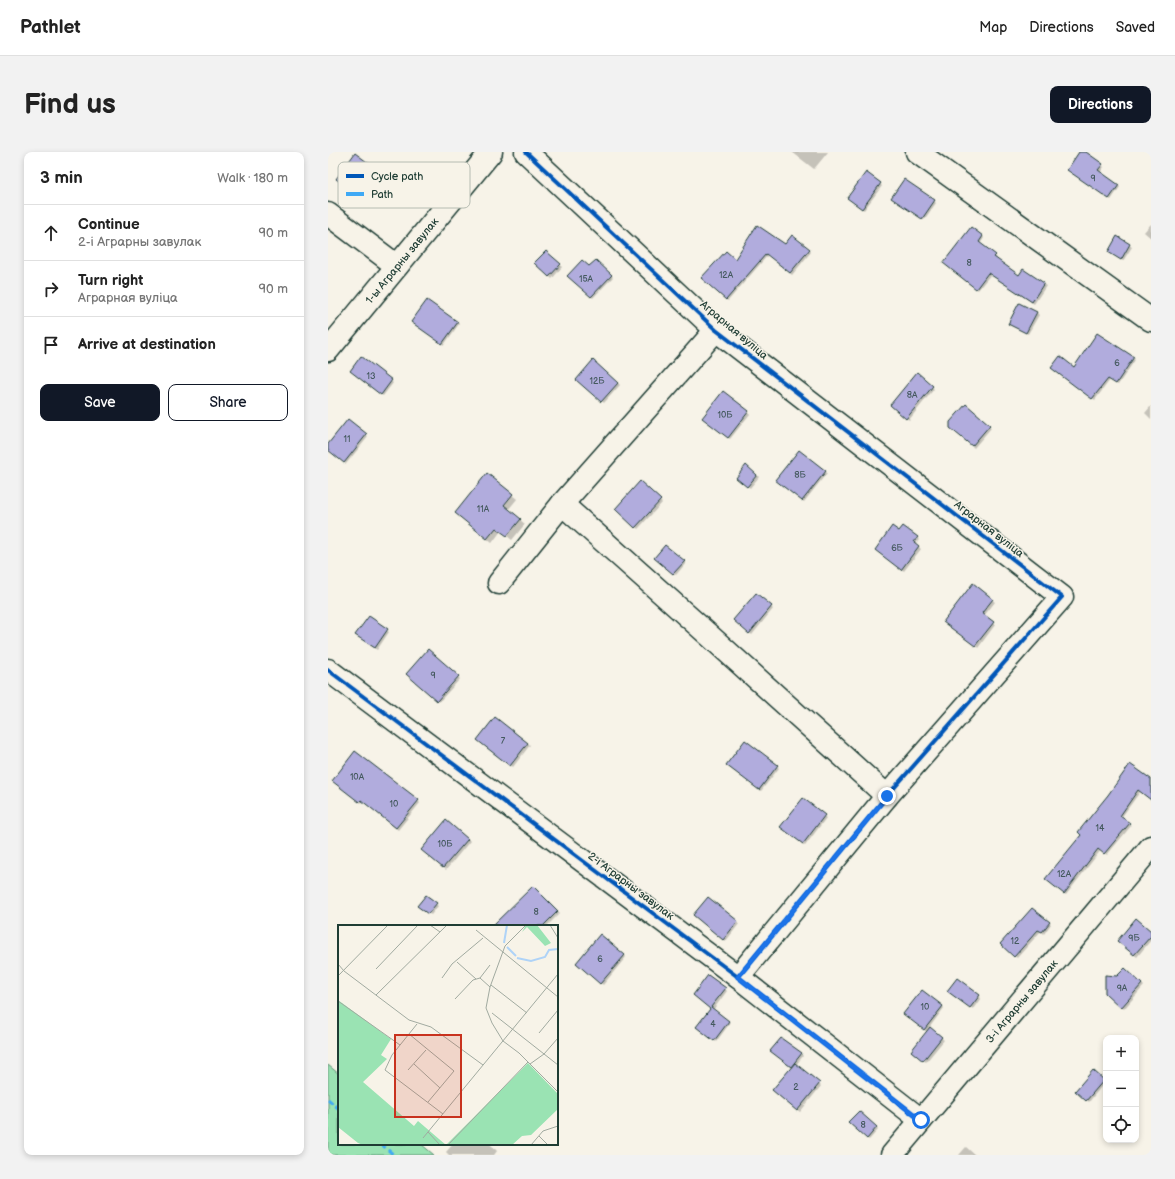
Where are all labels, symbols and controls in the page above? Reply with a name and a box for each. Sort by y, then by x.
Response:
text: Pathlet [20,16,81,39]
text: Map [979,19,1007,36]
text: Directions [1029,19,1094,36]
text: Saved [1116,19,1155,36]
button: Directions [1050,86,1151,123]
text: Find us [24,88,116,121]
legend [338,162,470,208]
text: 3 min [40,168,83,188]
text: Walk · 180 m [217,170,288,186]
text: Cycle path [371,170,423,183]
house number: 9 [1090,173,1096,184]
text: Path [371,188,393,201]
text: Continue [78,215,140,234]
street label: 1-ы Аграрны завулак [363,215,441,306]
icon: ahead [40,222,62,244]
text: 90 m [259,225,288,241]
text: 2-і Аграрны завулак [78,234,201,250]
house number: 8 [966,258,972,269]
house number: 12А [719,270,734,281]
text: Turn right [78,271,143,290]
house number: 15А [579,274,594,285]
icon: right [40,278,62,300]
text: 90 m [259,281,288,297]
text: Аграрная вуліца [78,290,178,306]
street label: Аграрная вуліца [697,297,771,362]
icon: arrive [40,334,62,356]
text: Arrive at destination [78,335,216,354]
house number: 6 [1114,358,1120,369]
house number: 13 [366,371,376,382]
house number: 12Б [589,376,605,387]
button: Save [40,384,160,421]
button: Share [168,384,288,421]
house number: 8А [907,390,918,401]
house number: 10Б [717,410,733,421]
house number: 11 [344,434,350,445]
house number: 8Б [794,470,807,481]
street label: Аграрная вуліца [951,497,1027,560]
house number: 11А [477,504,490,515]
house number: 6Б [891,543,904,554]
house number: 9 [430,670,436,681]
house number: 7 [501,736,506,747]
house number: 10А [350,772,365,783]
route end [878,787,896,805]
house number: 10 [390,799,398,810]
house number: 14 [1096,823,1105,834]
house number: 10Б [437,839,453,850]
street label: 2-і Аграрны завулак [585,849,677,923]
house number: 12А [1057,869,1072,880]
house number: 8 [533,907,539,918]
inset map [338,925,558,1145]
house number: 9Б [1128,933,1140,944]
house number: 12 [1011,936,1020,947]
house number: 6 [597,954,603,965]
street label: 3-і Аграрны завулак [983,957,1060,1045]
house number: 9А [1117,983,1128,994]
house number: 10 [921,1002,929,1013]
house number: 4 [710,1019,716,1030]
map controls [1103,1035,1139,1143]
button: + [1103,1035,1139,1071]
button: − [1103,1071,1139,1107]
house number: 2 [793,1082,799,1093]
button: locate [1103,1107,1139,1143]
route start [912,1111,930,1129]
house number: 8 [860,1120,866,1131]

